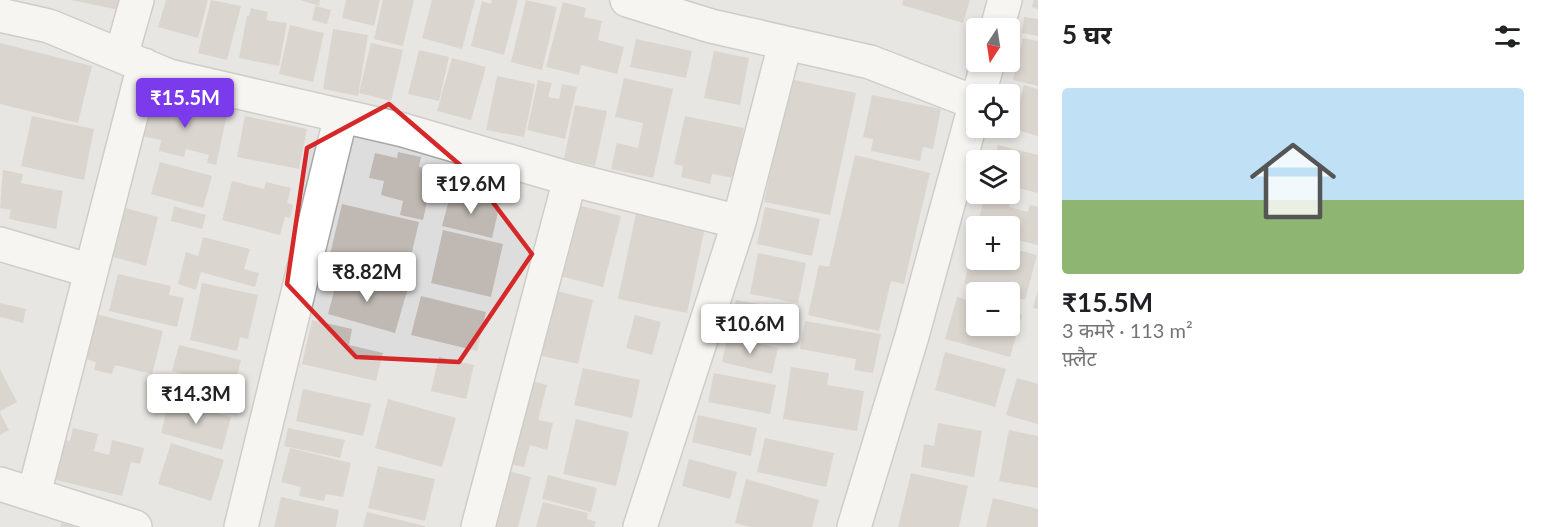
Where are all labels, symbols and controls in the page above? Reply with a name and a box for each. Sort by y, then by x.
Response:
north arrow [966,18,1020,72]
map controls [966,18,1020,336]
text: 5 घर [1062,18,1112,50]
icon: filters [1491,20,1524,53]
pin: ₹15.5M [136,78,234,129]
button: locate [966,84,1020,138]
text: ₹15.5M [150,85,220,109]
icon: home [1239,127,1347,235]
button: layers [966,150,1020,204]
pin: ₹19.6M [422,164,520,215]
text: ₹19.6M [436,171,506,195]
button: + [966,216,1020,270]
pin: ₹8.82M [318,252,416,303]
text: ₹8.82M [332,259,402,283]
button: − [966,282,1020,336]
text: ₹15.5M [1062,286,1153,318]
pin: ₹10.6M [701,304,799,355]
text: ₹10.6M [715,311,785,335]
text: 3 कमरे · 113 m² [1062,318,1193,342]
text: फ़्लैट [1062,346,1097,370]
pin: ₹14.3M [147,374,245,425]
text: ₹14.3M [161,381,231,405]

